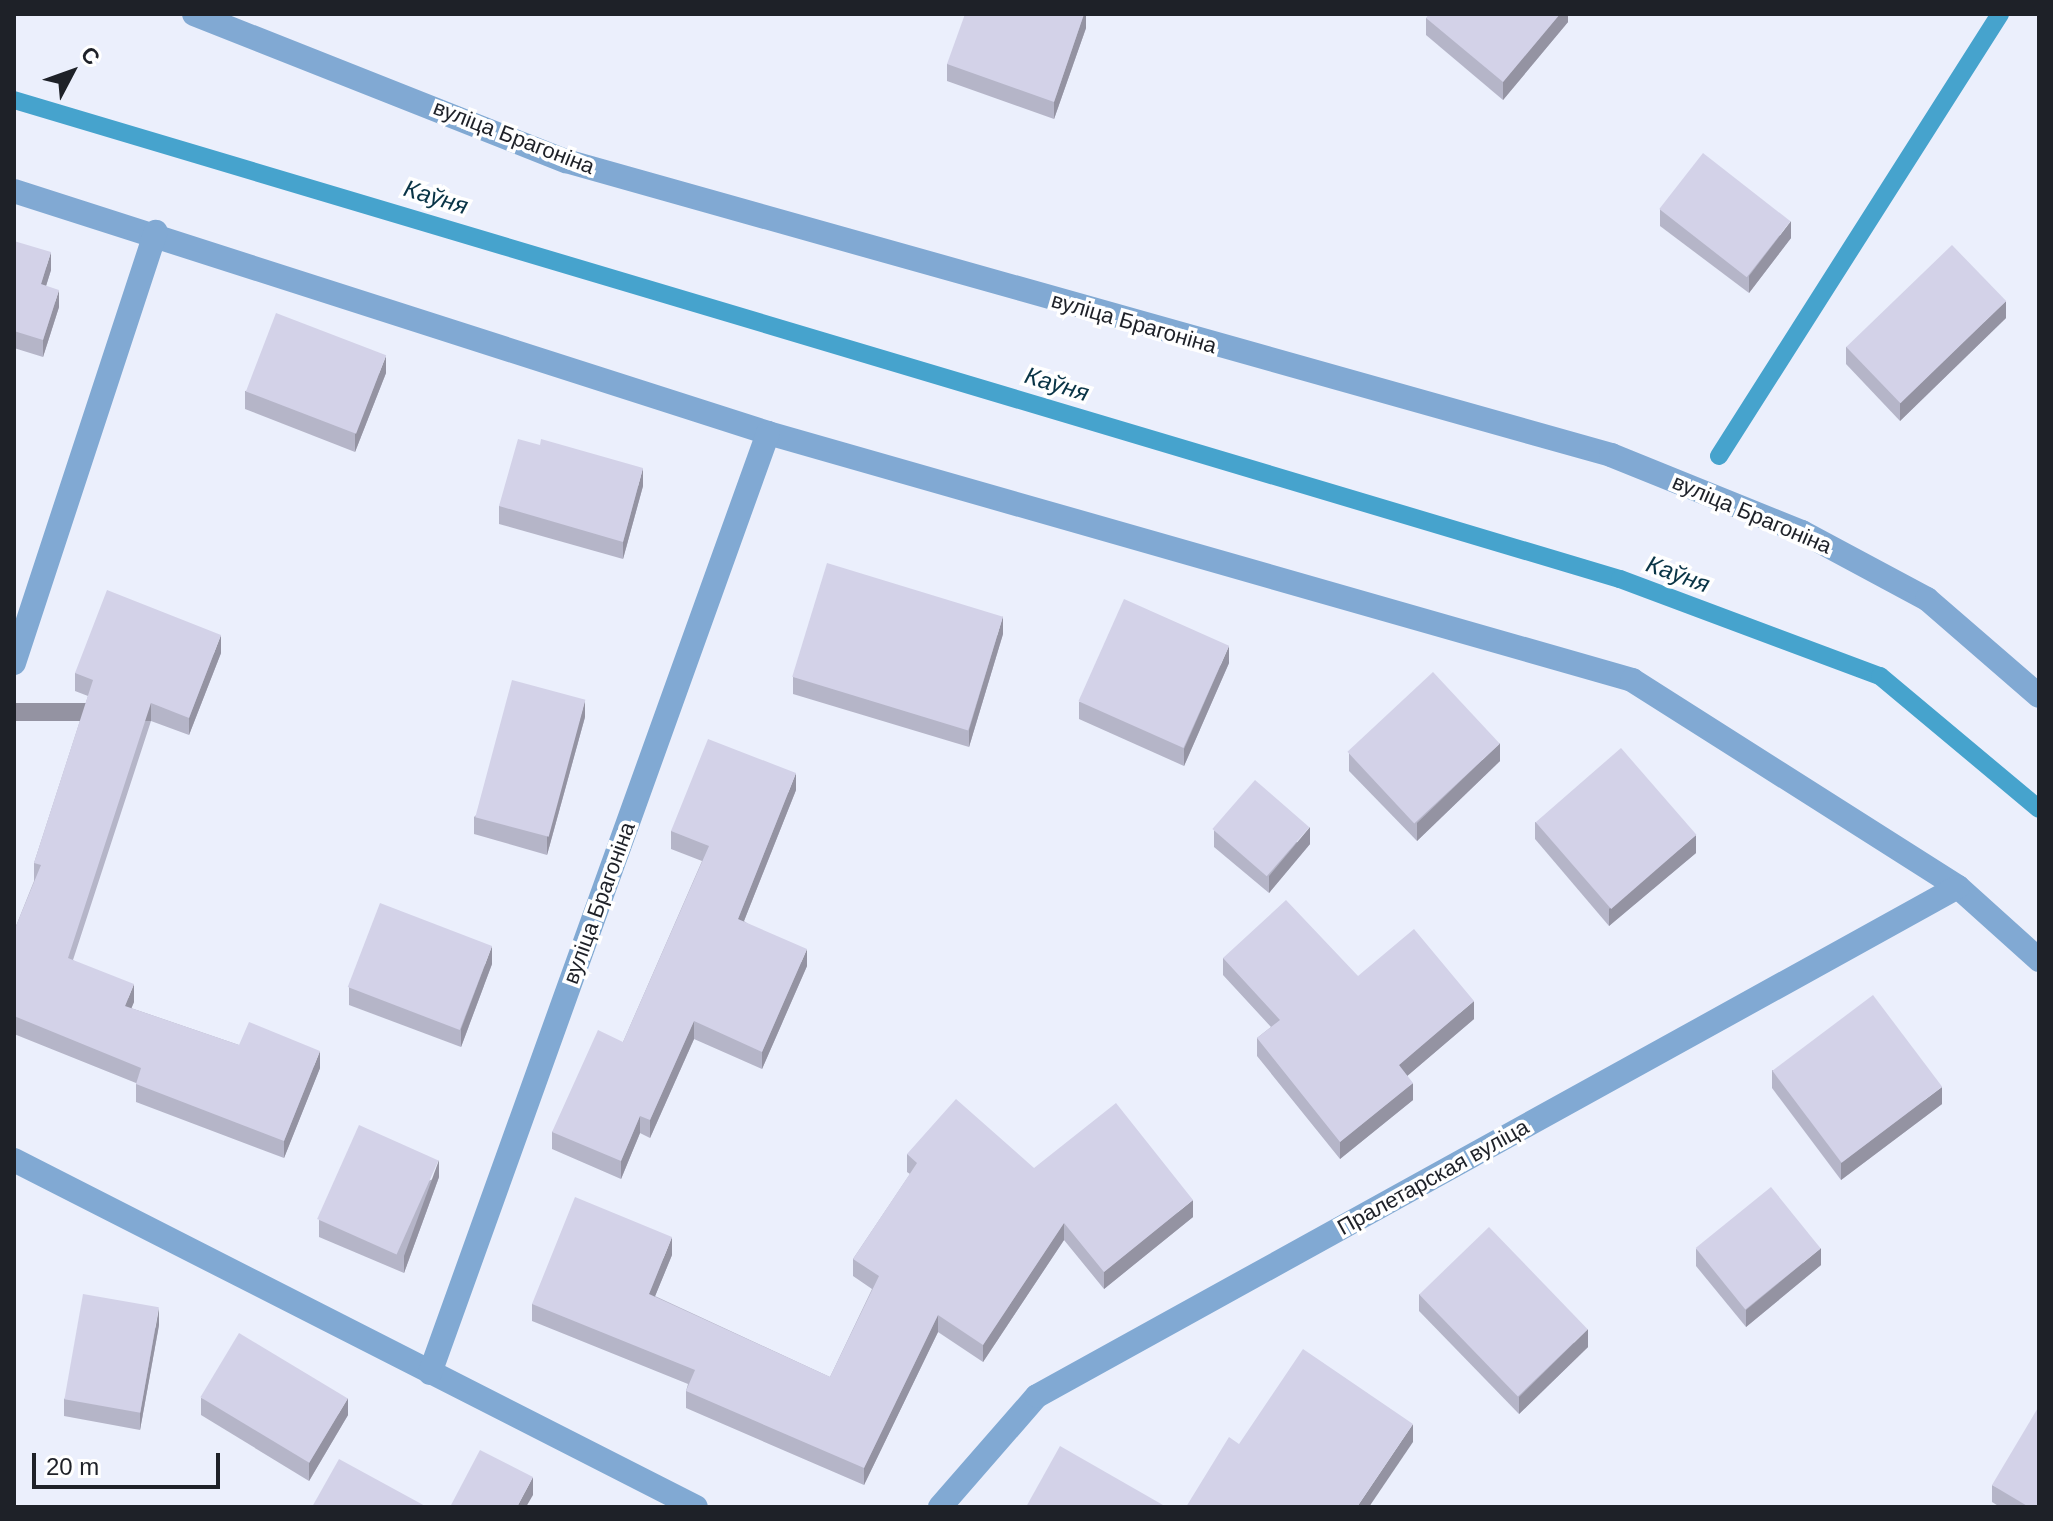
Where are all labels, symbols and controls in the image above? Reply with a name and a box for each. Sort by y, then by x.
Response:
north arrow [32,32,112,112]
text: С [76,42,105,70]
street label: вуліца Брагоніна [430,94,598,180]
water label: Каўня [400,174,472,220]
street label: вуліца Брагоніна [1048,287,1220,359]
water label: Каўня [1021,361,1093,407]
street label: вуліца Брагоніна [1668,469,1836,559]
water label: Каўня [1642,549,1714,599]
street label: вуліца Брагоніна [557,818,641,988]
street label: Пралетарская вуліца [1333,1113,1533,1241]
scale bar [36,1437,224,1487]
text: 20 m [46,1453,99,1480]

